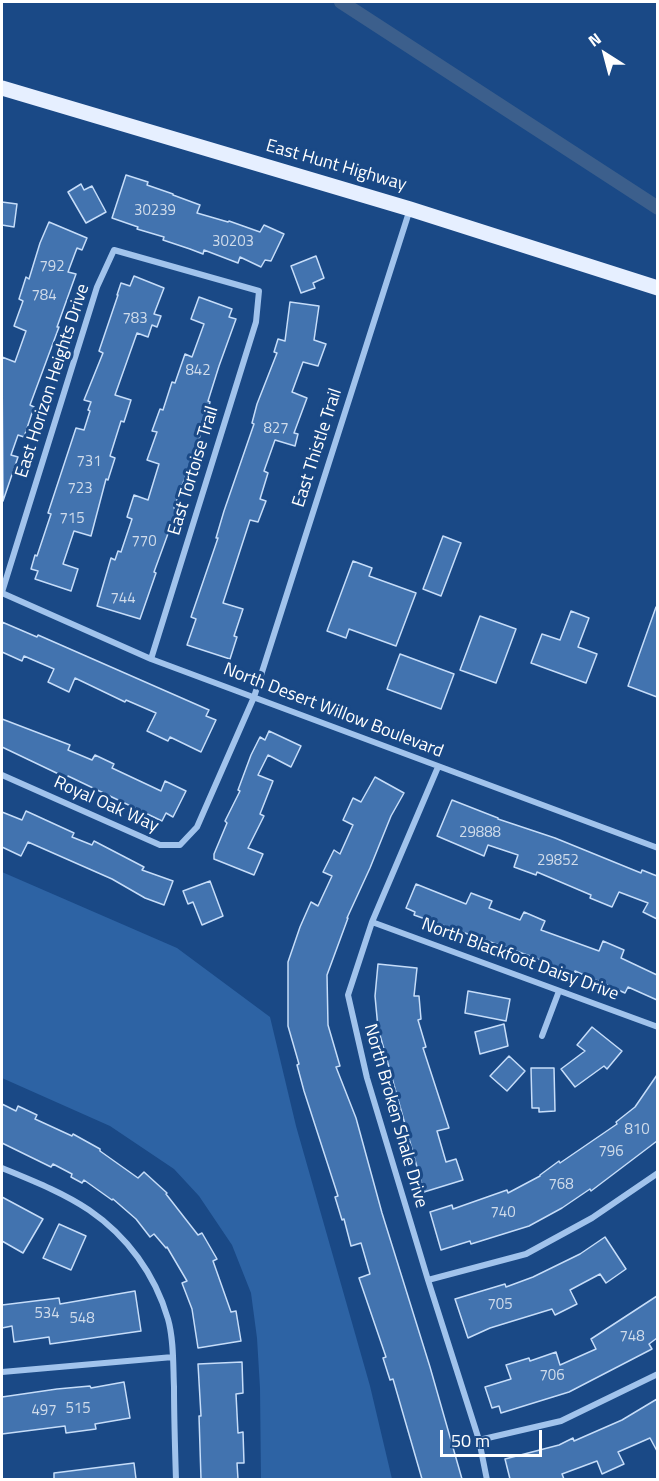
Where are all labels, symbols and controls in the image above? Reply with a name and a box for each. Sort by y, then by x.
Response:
north arrow [575,24,635,84]
text: N [583,26,606,52]
street label: East Hunt Highway [263,136,409,196]
house number: 30239 [134,202,176,220]
house number: 30203 [212,233,254,251]
house number: 792 [39,258,65,276]
street label: East Horizon Heights Drive [11,281,95,481]
house number: 784 [31,287,57,305]
house number: 783 [122,310,148,328]
house number: 842 [185,362,211,380]
street label: East Thistle Trail [289,386,347,510]
street label: East Tortoise Trail [164,404,224,538]
house number: 827 [263,420,289,438]
house number: 731 [76,453,102,471]
house number: 723 [67,480,93,498]
house number: 715 [59,510,85,528]
house number: 770 [131,533,157,551]
house number: 744 [110,590,136,608]
street label: North Desert Willow Boulevard [220,659,446,763]
street label: Royal Oak Way [50,772,162,838]
house number: 29888 [459,824,501,842]
house number: 29852 [537,852,579,870]
street label: North Blackfoot Daisy Drive [418,914,622,1006]
street label: North Broken Shale Drive [358,1021,432,1211]
house number: 810 [624,1121,650,1139]
house number: 796 [598,1143,624,1161]
house number: 768 [548,1176,574,1194]
house number: 740 [490,1204,516,1222]
house number: 705 [487,1296,513,1314]
house number: 534 [34,1305,60,1323]
house number: 548 [69,1310,95,1328]
house number: 748 [619,1328,645,1346]
house number: 706 [539,1367,565,1385]
house number: 515 [65,1400,91,1418]
house number: 497 [31,1402,57,1420]
scale bar [443,1418,545,1456]
text: 50 m [451,1427,490,1454]

